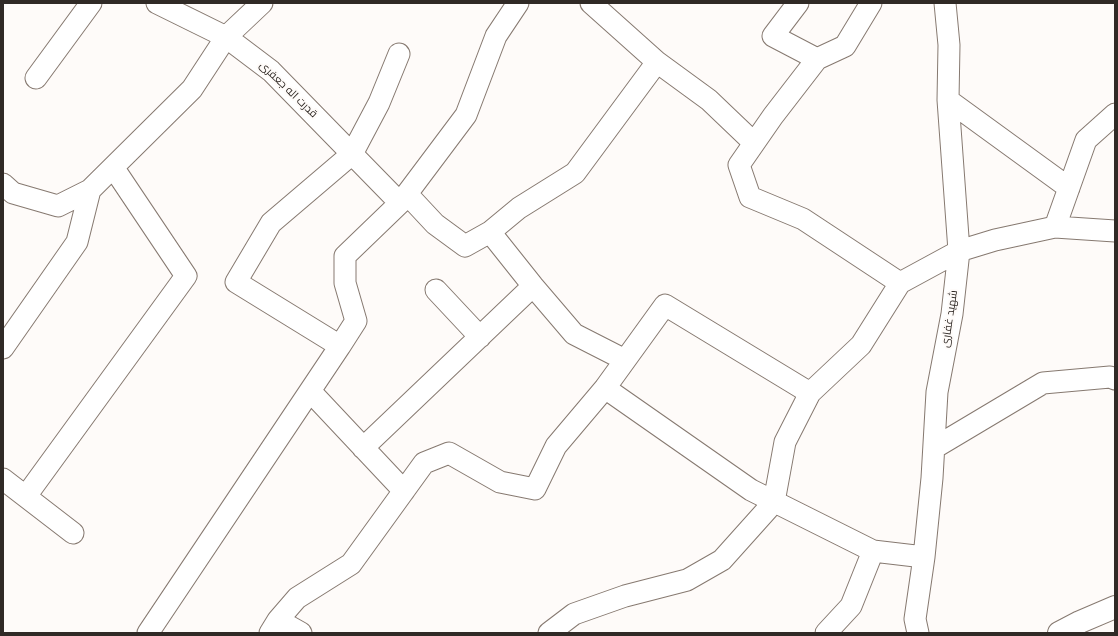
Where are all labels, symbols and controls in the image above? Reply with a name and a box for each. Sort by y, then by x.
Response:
street label: قدرت اله جعفری [256,59,320,121]
street label: شهید غفاری [939,289,961,349]

